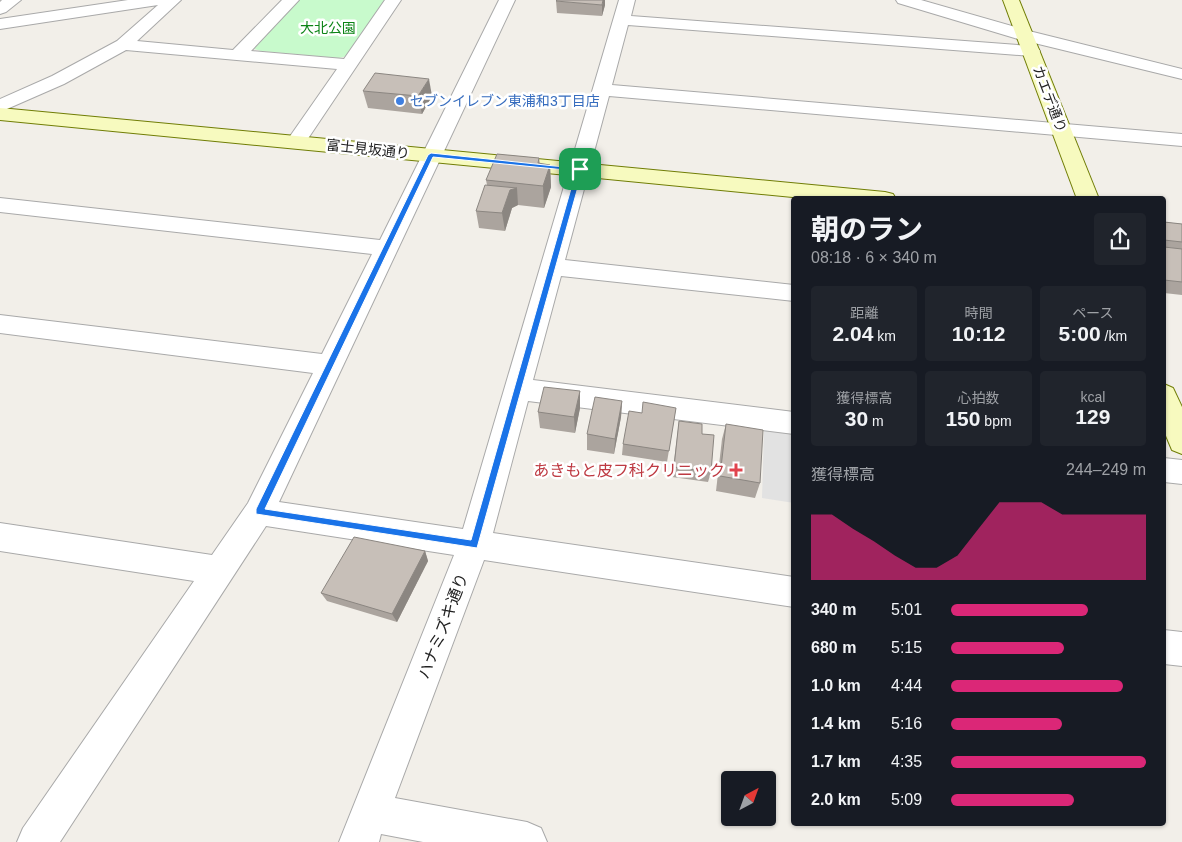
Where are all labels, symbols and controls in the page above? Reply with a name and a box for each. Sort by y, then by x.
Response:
park label: 大北公園 [300,20,356,36]
street label: カエデ通り [1030,63,1070,135]
place label: セブンイレブン東浦和3丁目店 [410,93,600,109]
marker: セブンイレブン東浦和3丁目店 [394,95,406,107]
street label: 富士見坂通り [325,137,411,161]
pin [559,148,601,190]
icon: arrive [566,155,594,183]
button: share [1094,213,1146,265]
text: 朝のラン [811,214,923,245]
text: 08:18 · 6 × 340 m [811,249,937,266]
text: 距離 [850,305,878,321]
text: 時間 [964,305,992,321]
text: ペース [1072,305,1113,321]
text: 2.04 [832,322,873,345]
text: 10:12 [952,322,1005,345]
text: 5:00 [1059,322,1101,345]
text: km [873,328,896,344]
text: /km [1101,328,1127,344]
text: kcal [1080,389,1105,405]
text: 獲得標高 [836,390,892,406]
text: 心拍数 [957,390,999,406]
text: 129 [1075,405,1110,428]
text: 30 [845,407,868,430]
text: 150 [945,407,980,430]
text: m [868,413,884,429]
text: bpm [980,413,1012,429]
text: 244–249 m [1066,461,1146,478]
place label: あきもと皮フ科クリニック [533,462,725,479]
marker: あきもと皮フ科クリニック [729,463,743,477]
text: 獲得標高 [811,466,875,483]
street label: ハナミズキ通り [415,571,471,681]
text: 340 m [811,601,856,618]
text: 5:01 [891,601,922,618]
text: 680 m [811,639,856,656]
text: 5:15 [891,639,922,656]
text: 1.0 km [811,677,861,694]
text: 4:44 [891,677,922,694]
text: 1.4 km [811,715,861,732]
text: 5:16 [891,715,922,732]
text: 1.7 km [811,753,861,770]
text: 4:35 [891,753,922,770]
north arrow [721,771,776,826]
map controls [721,771,776,826]
text: 2.0 km [811,791,861,808]
text: 5:09 [891,791,922,808]

